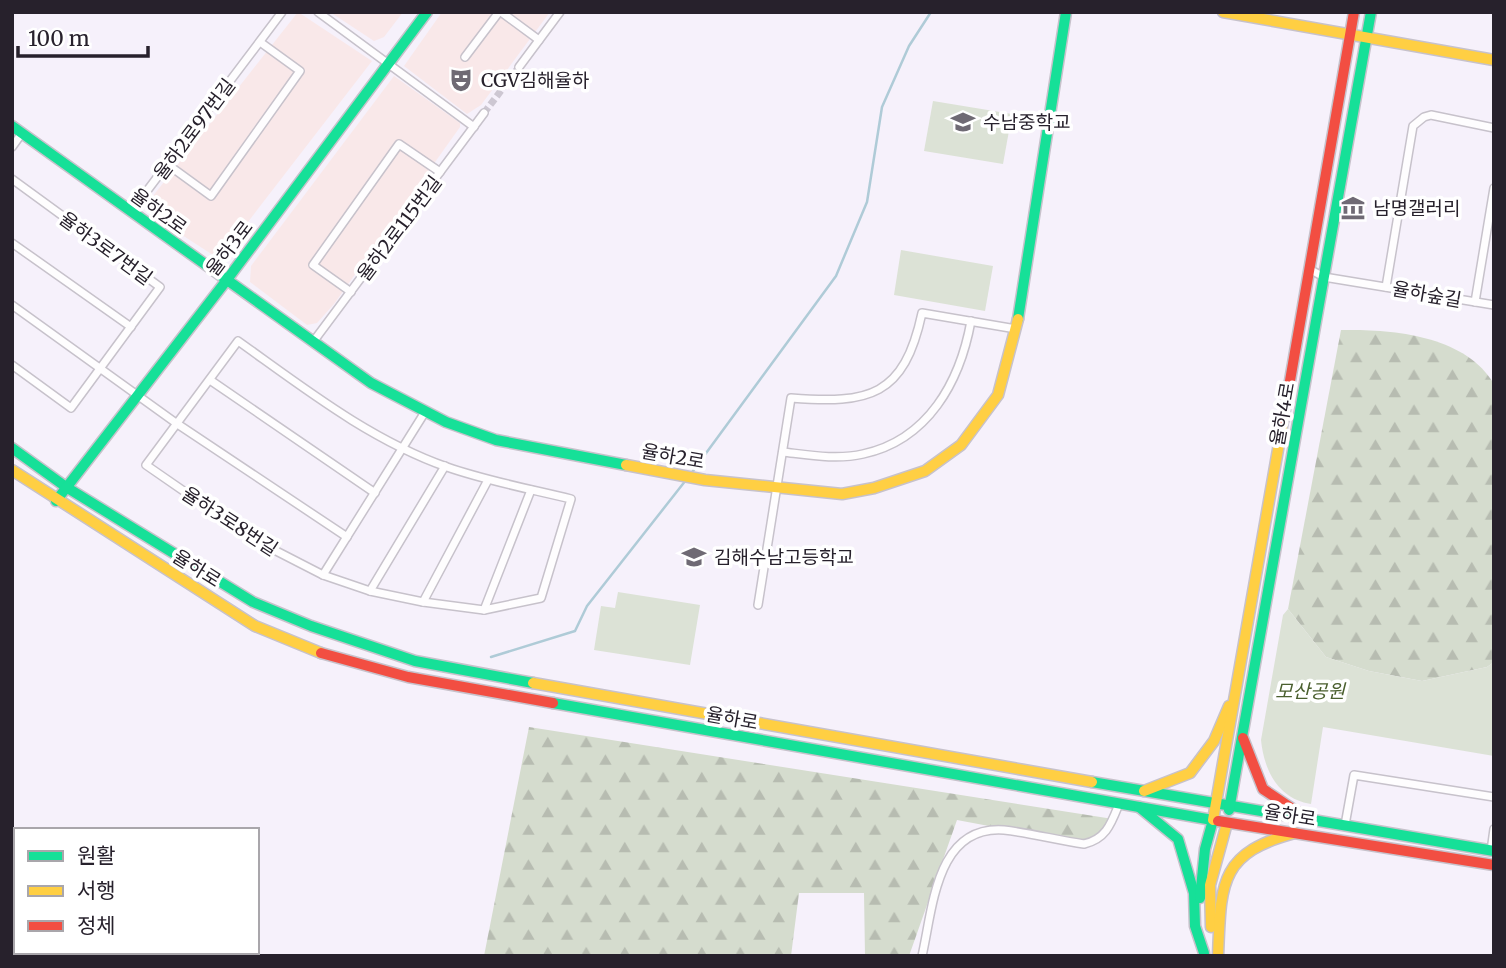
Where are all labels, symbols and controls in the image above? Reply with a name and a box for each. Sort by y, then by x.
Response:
scale bar [18,14,147,58]
text: 100 m [28,25,90,52]
theatre icon: CGV김해율하 [447,66,475,94]
place label: CGV김해율하 [481,68,590,92]
street label: 율하2로97번길 [148,74,240,184]
school or university icon: 수남중학교 [949,108,977,136]
place label: 수남중학교 [983,110,1070,134]
street label: 율하2로115번길 [352,171,446,285]
street label: 율하2로 [126,183,192,239]
museum icon: 남명갤러리 [1339,194,1367,222]
place label: 남명갤러리 [1373,196,1460,220]
street label: 율하3로7번길 [55,206,157,290]
street label: 율하3로 [200,215,258,281]
street label: 율하숲길 [1390,276,1464,312]
street label: 율하4로 [1265,380,1299,448]
street label: 율하2로 [640,439,706,473]
street label: 율하3로8번길 [178,481,282,561]
school or university icon: 김해수남고등학교 [680,543,708,571]
street label: 율하로 [168,544,226,592]
place label: 김해수남고등학교 [714,545,854,569]
park label: 모산공원 [1275,679,1346,703]
street label: 율하로 [704,702,760,734]
street label: 율하로 [1262,799,1318,831]
legend [14,828,259,954]
text: 원활 [77,842,116,869]
text: 서행 [77,877,116,904]
text: 정체 [77,912,116,939]

